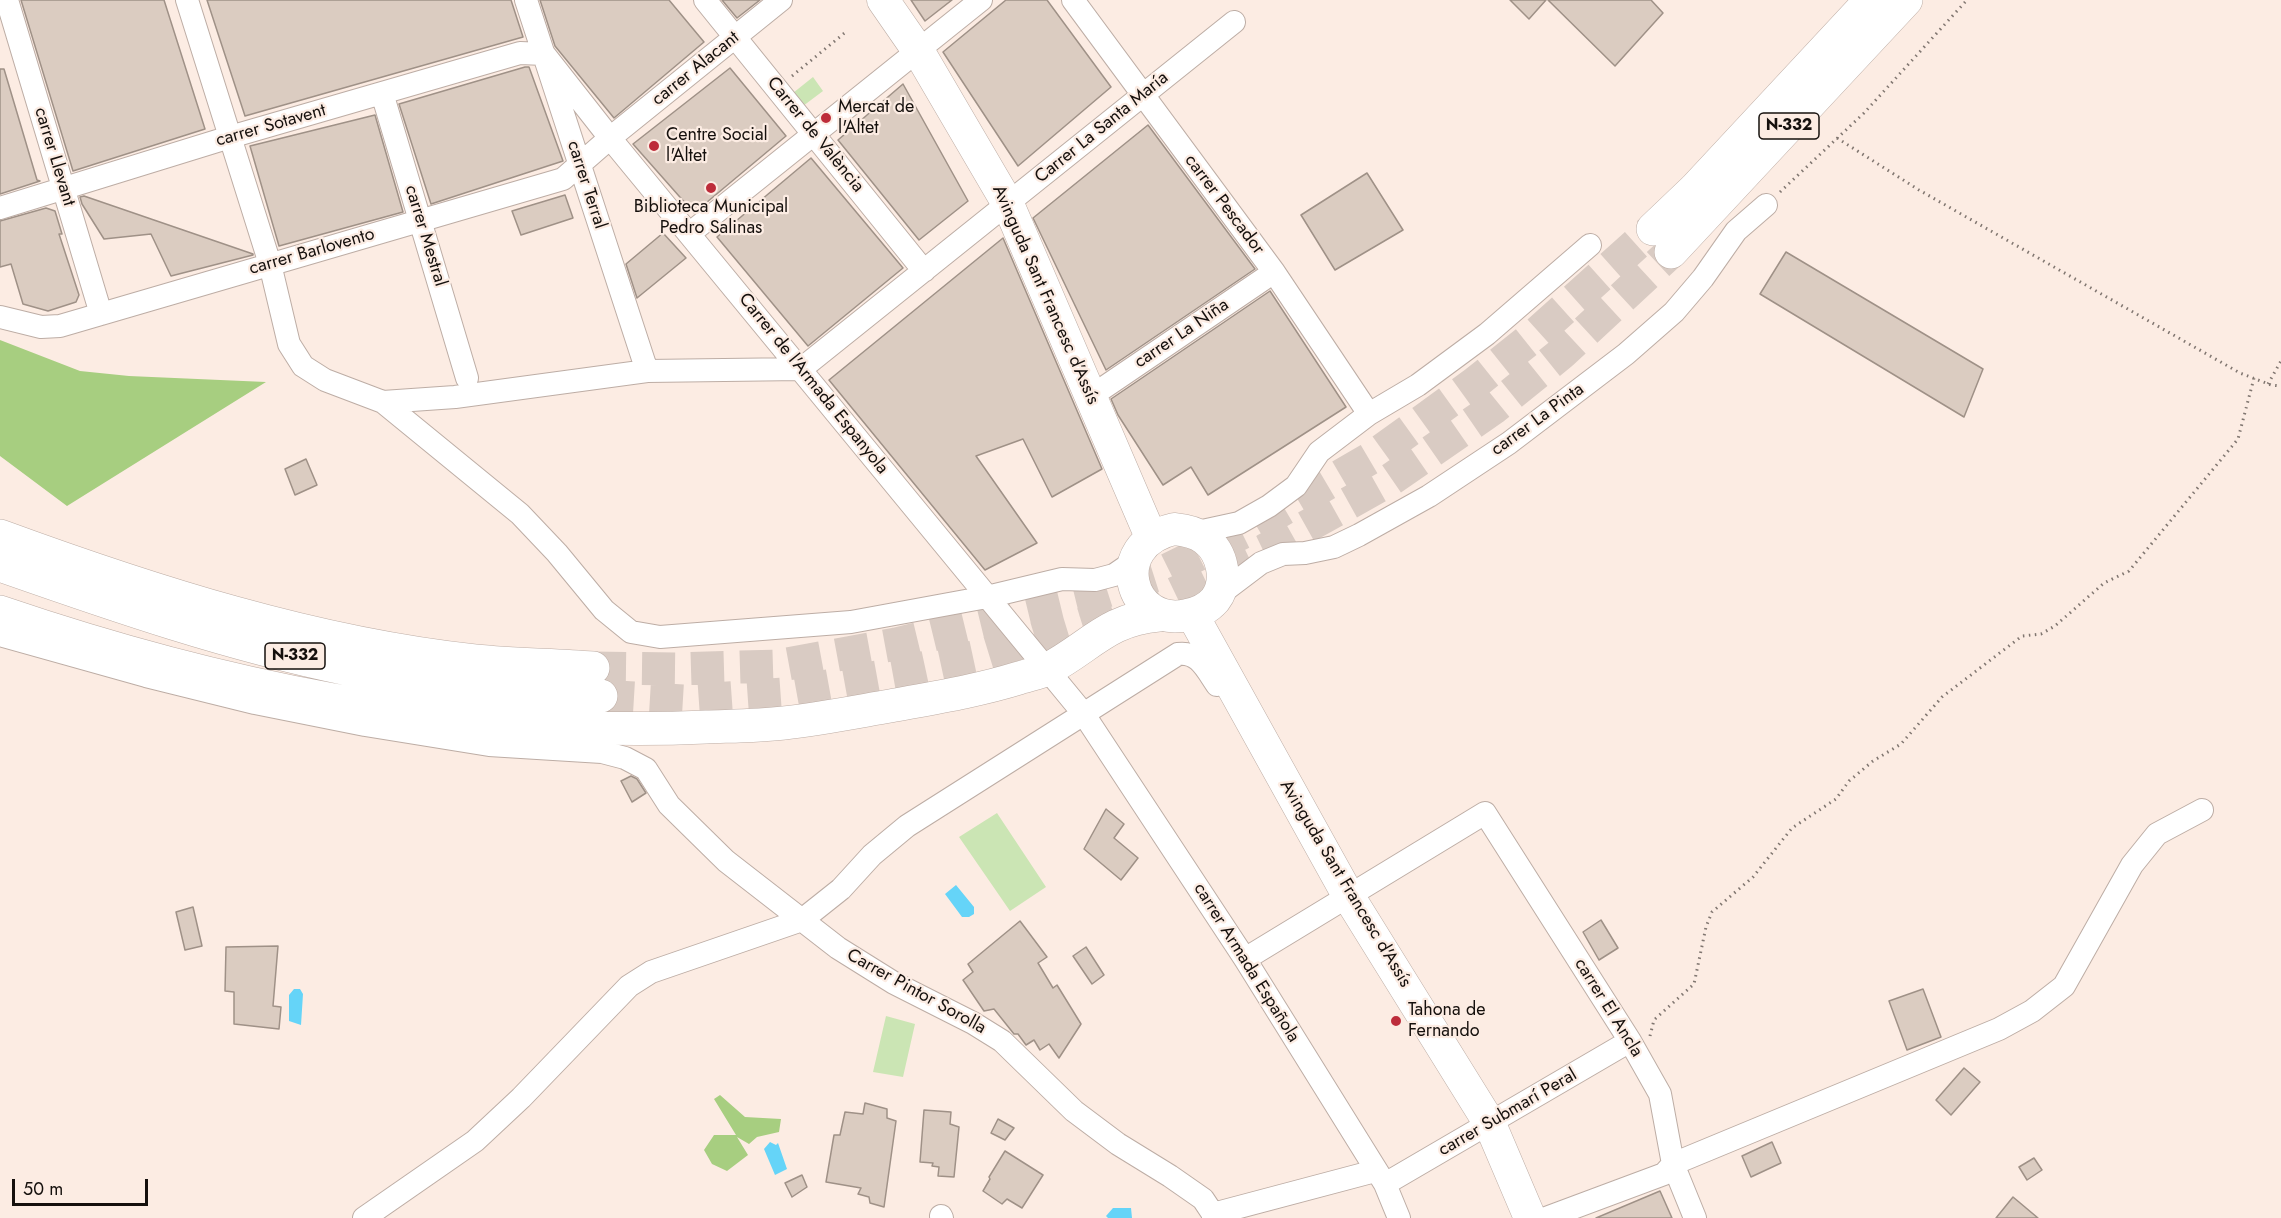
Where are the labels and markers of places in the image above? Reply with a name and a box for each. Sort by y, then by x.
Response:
place label: Mercat de l'Altet [838,97,914,140]
marker: Mercat de l'Altet [819,111,833,125]
place label: Centre Social l'Altet [666,125,768,168]
marker: Centre Social l'Altet [647,139,661,153]
marker: Biblioteca Municipal Pedro Salinas [704,181,718,195]
place label: Biblioteca Municipal Pedro Salinas [634,197,788,240]
place label: Tahona de Fernando [1408,1000,1486,1042]
marker: Tahona de Fernando [1389,1014,1403,1028]

